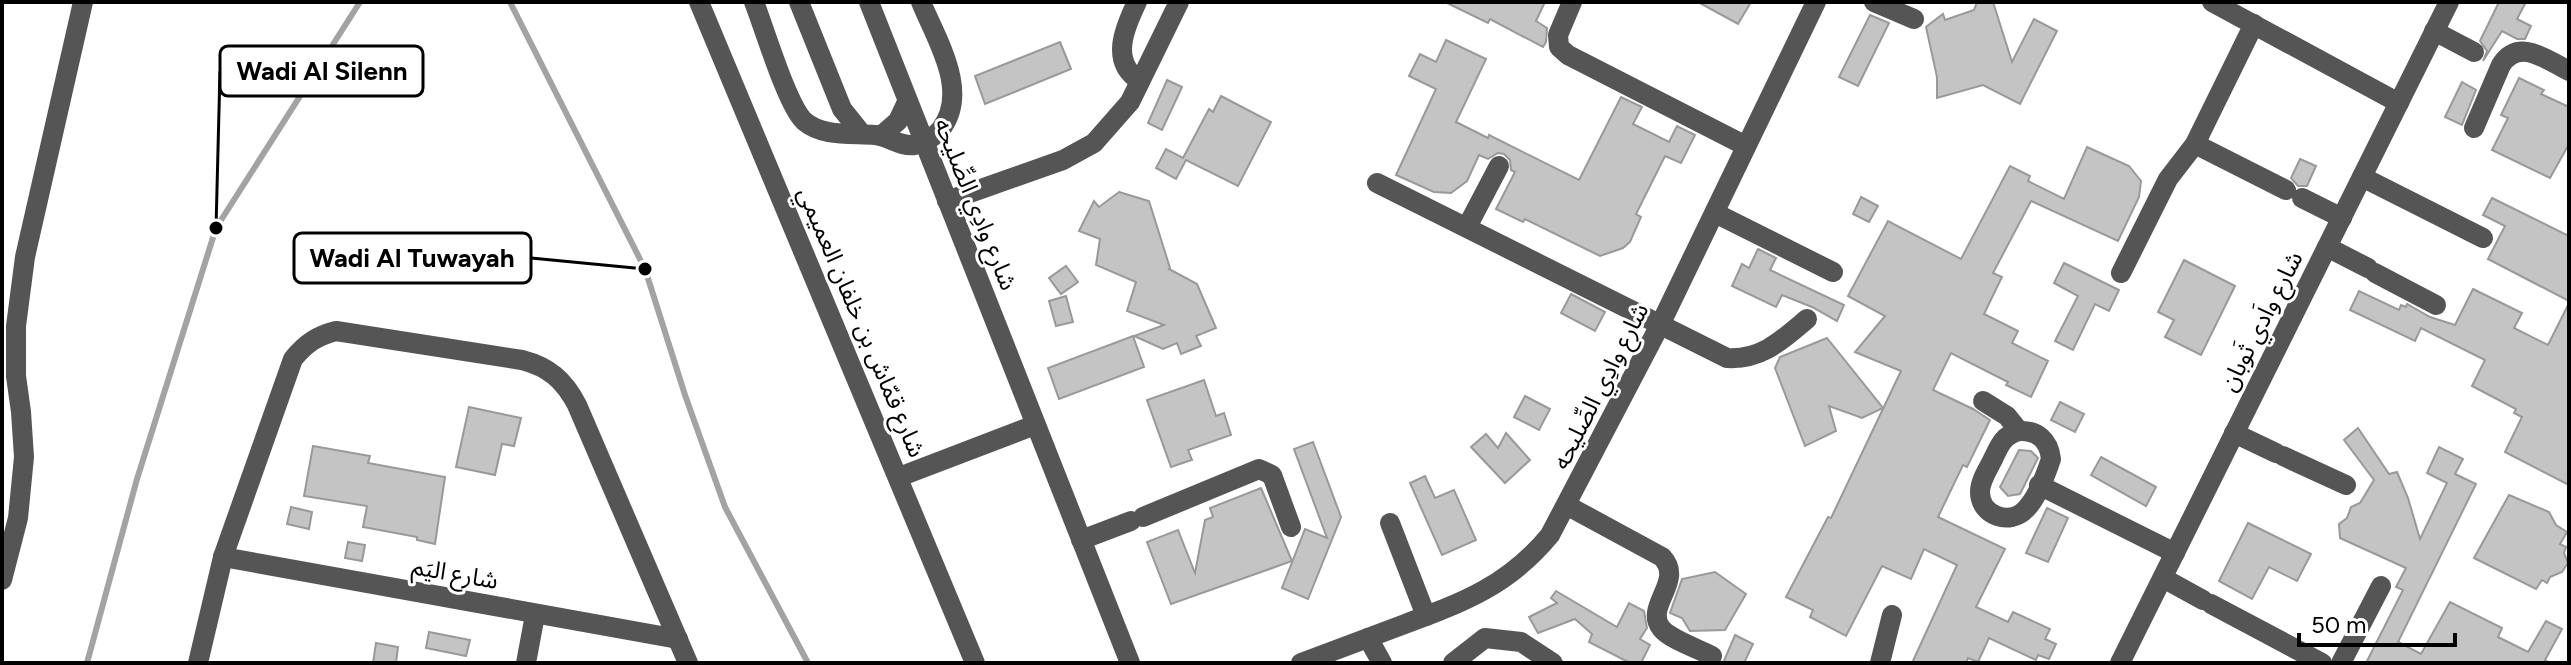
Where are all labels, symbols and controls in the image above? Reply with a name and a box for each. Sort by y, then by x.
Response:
callout: Wadi Al Silenn [220,46,423,96]
text: Wadi Al Silenn [237,55,407,87]
street label: شارع وادِي الصِّليحه [924,114,1024,296]
street label: شارع قمّاش بن خلفان العميمي [788,183,932,463]
callout: Wadi Al Tuwayah [294,233,531,283]
text: Wadi Al Tuwayah [310,242,514,274]
street label: شارع واَدي ثَوبان [2212,246,2313,398]
street label: شارع وادِي الصِّليحه [1546,298,1658,476]
street label: شارع اليَم [409,551,500,598]
scale bar [2299,597,2455,647]
text: 50 m [2311,610,2367,639]

